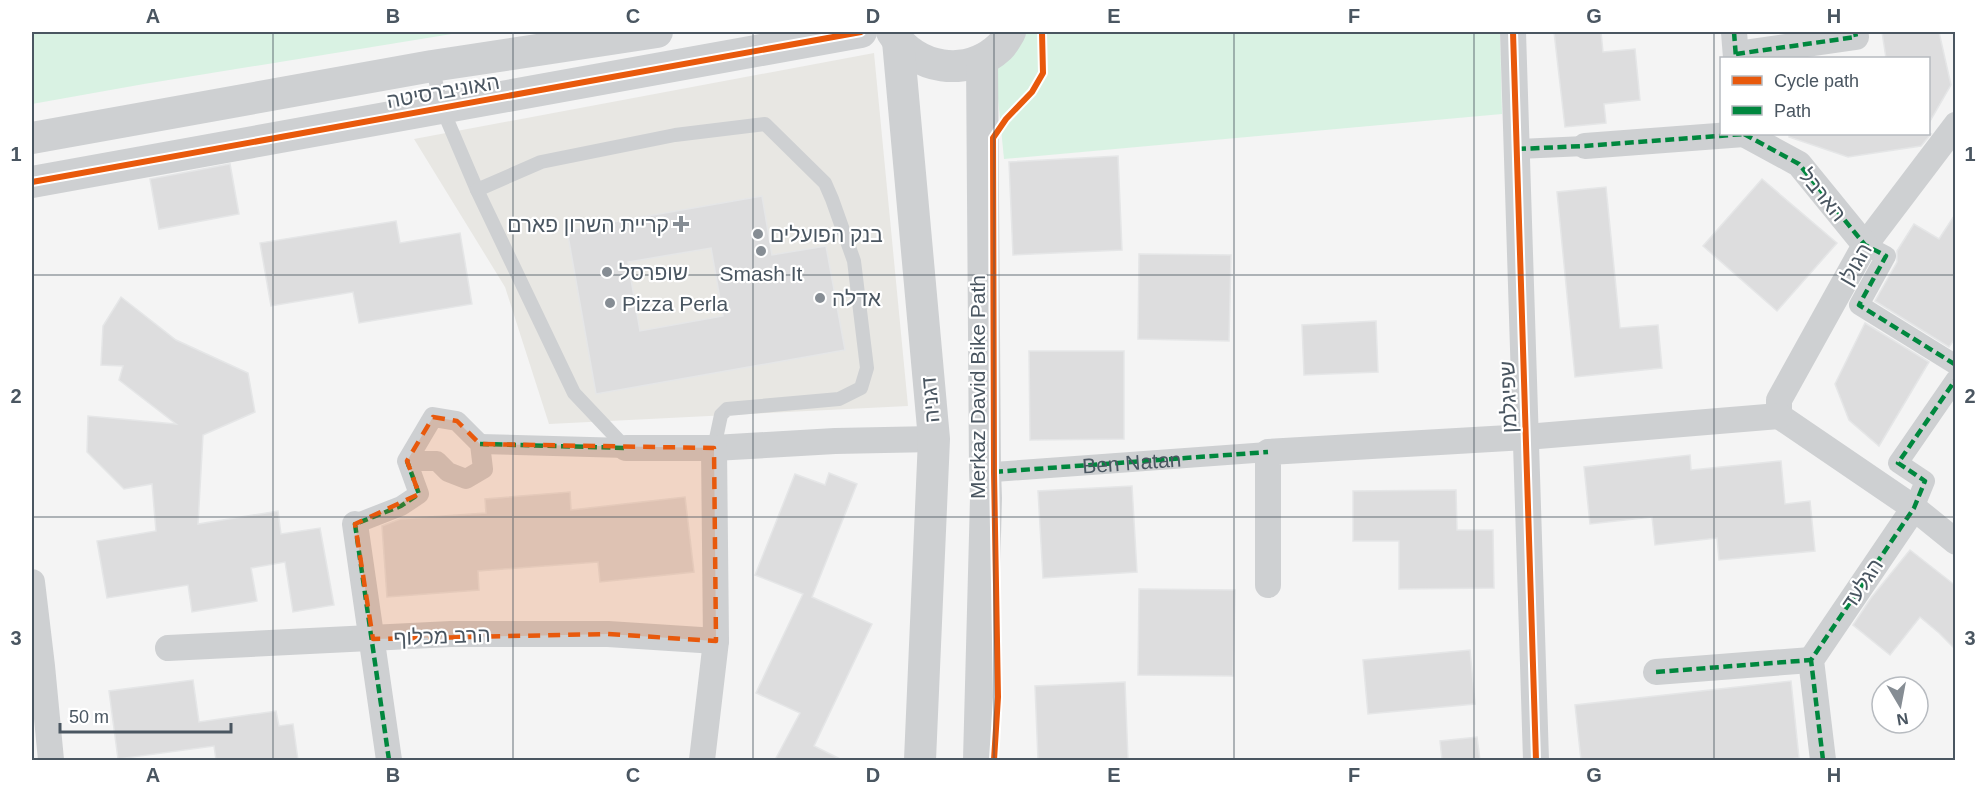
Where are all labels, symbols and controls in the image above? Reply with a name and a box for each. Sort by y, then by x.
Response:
text: A [146,5,160,27]
text: B [386,5,400,27]
text: C [626,5,640,27]
text: D [866,5,880,27]
text: E [1107,5,1121,27]
text: F [1348,5,1360,27]
text: G [1586,5,1602,27]
text: H [1827,5,1841,27]
legend [1720,57,1930,135]
street label: האוניברסיטה [385,70,501,112]
text: Cycle path [1774,71,1859,91]
text: Path [1774,101,1811,121]
text: 1 [10,143,22,165]
text: 1 [1964,143,1976,165]
street label: הארבל [1795,164,1851,226]
place label: קריית השרון פארם [507,213,669,236]
marker: קריית השרון פארם [674,217,688,231]
place label: בנק הפועלים [770,223,883,246]
marker: בנק הפועלים [751,227,765,241]
street label: הגולן [1834,239,1876,289]
marker: Smash It [754,244,768,258]
place label: שופרסל [619,261,688,284]
place label: Smash It [720,262,803,285]
marker: שופרסל [600,265,614,279]
street label: Merkaz David Bike Path [966,275,989,499]
place label: אדלה [832,287,881,310]
marker: אדלה [813,291,827,305]
place label: Pizza Perla [622,292,729,315]
marker: Pizza Perla [603,296,617,310]
street label: שפיגלמן [1495,361,1521,433]
street label: דגניה [917,376,943,424]
text: 2 [10,385,22,407]
text: 2 [1964,385,1976,407]
street label: Ben Natan [1081,447,1182,477]
street label: הגלעד [1837,554,1887,614]
street label: הרב מכלוף [393,623,491,649]
text: 3 [10,627,22,649]
text: 3 [1964,627,1976,649]
north arrow [1870,675,1930,735]
scale bar [60,696,231,734]
text: 50 m [69,707,109,727]
text: N [1895,710,1910,729]
text: A [146,764,160,786]
text: B [386,764,400,786]
text: C [626,764,640,786]
text: D [866,764,880,786]
text: E [1107,764,1121,786]
text: F [1348,764,1360,786]
text: G [1586,764,1602,786]
text: H [1827,764,1841,786]

